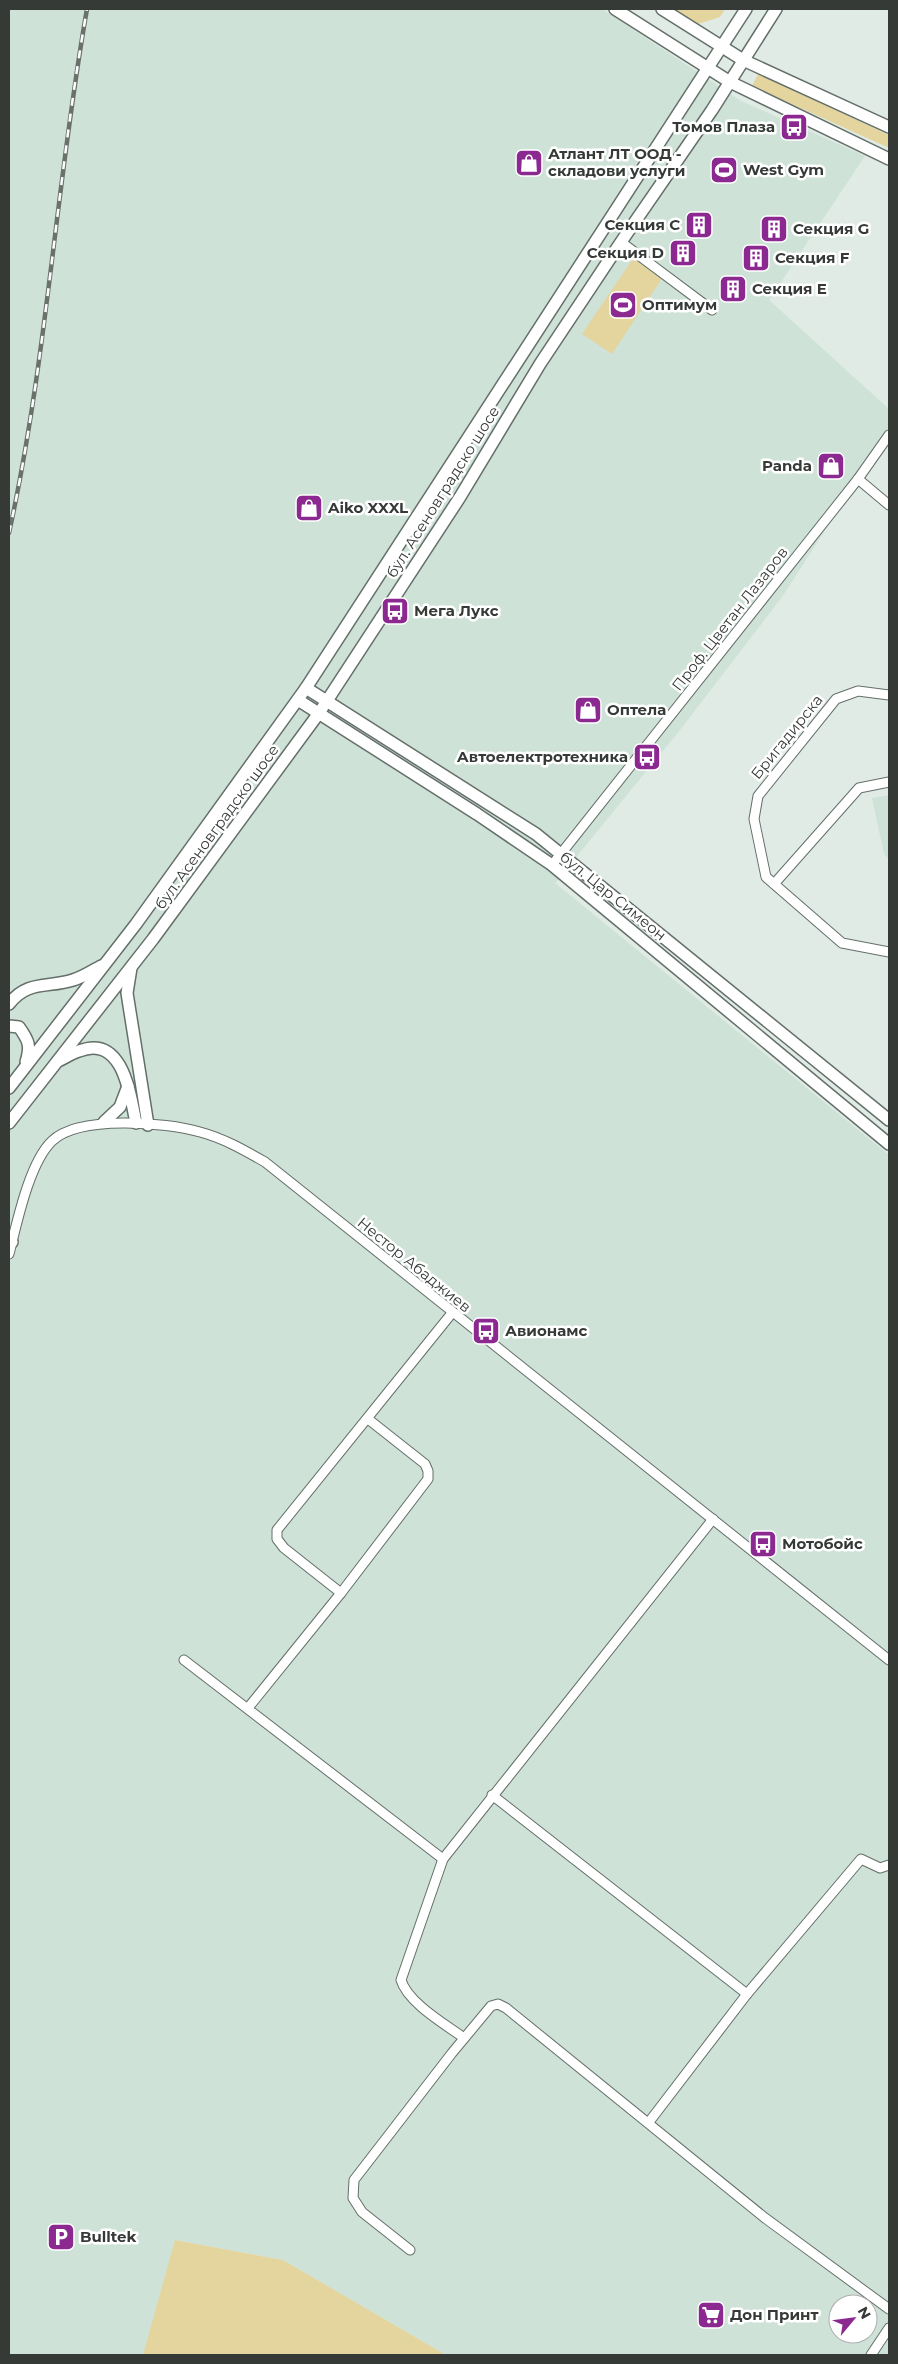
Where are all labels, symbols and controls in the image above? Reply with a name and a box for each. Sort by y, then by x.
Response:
bus stop icon: Томов Плаза [779,112,809,142]
place label: Томов Плаза [672,117,775,136]
place label: Атлант ЛТ ООД - складови услуги [548,144,685,180]
shop icon: Атлант ЛТ ООД - складови услуги [514,148,544,178]
sports icon: West Gym [709,155,739,185]
place label: West Gym [743,160,824,179]
building icon: Секция C [684,210,714,240]
building icon: Секция G [759,214,789,244]
place label: Секция C [604,215,680,234]
place label: Секция G [793,219,869,238]
building icon: Секция D [668,238,698,268]
place label: Секция D [587,243,664,262]
building icon: Секция F [741,243,771,273]
place label: Секция F [775,248,850,267]
building icon: Секция E [718,274,748,304]
place label: Секция E [752,279,827,298]
sports icon: Оптимум [608,290,638,320]
place label: Оптимум [642,295,717,314]
street label: бул. Асеновградско шосе [382,402,503,581]
shop icon: Panda [816,451,846,481]
place label: Panda [762,456,812,475]
shop icon: Aiko XXXL [294,493,324,523]
place label: Aiko XXXL [327,498,408,517]
street label: Проф. Цветан Лазаров [667,543,792,694]
bus stop icon: Мега Лукс [380,596,410,626]
place label: Мега Лукс [414,601,499,620]
street label: Бригадирска [747,690,827,783]
shop icon: Оптела [573,695,603,725]
place label: Оптела [607,700,666,719]
street label: бул. Асеновградско шосе [150,741,283,913]
bus stop icon: Автоелектротехника [632,742,662,772]
place label: Автоелектротехника [457,747,628,766]
street label: бул. Цар Симеон [556,847,670,944]
street label: Нестор Абаджиев [354,1213,475,1316]
bus stop icon: Авионамс [471,1316,501,1346]
place label: Авионамс [505,1321,587,1340]
bus stop icon: Мотобойс [748,1529,778,1559]
place label: Мотобойс [782,1534,863,1553]
parking icon: Bulltek [46,2222,76,2252]
place label: Bulltek [80,2227,137,2246]
north arrow [828,2294,878,2344]
supermarket icon: Дон Принт [696,2300,726,2330]
text: N [854,2303,875,2322]
place label: Дон Принт [730,2305,819,2324]

